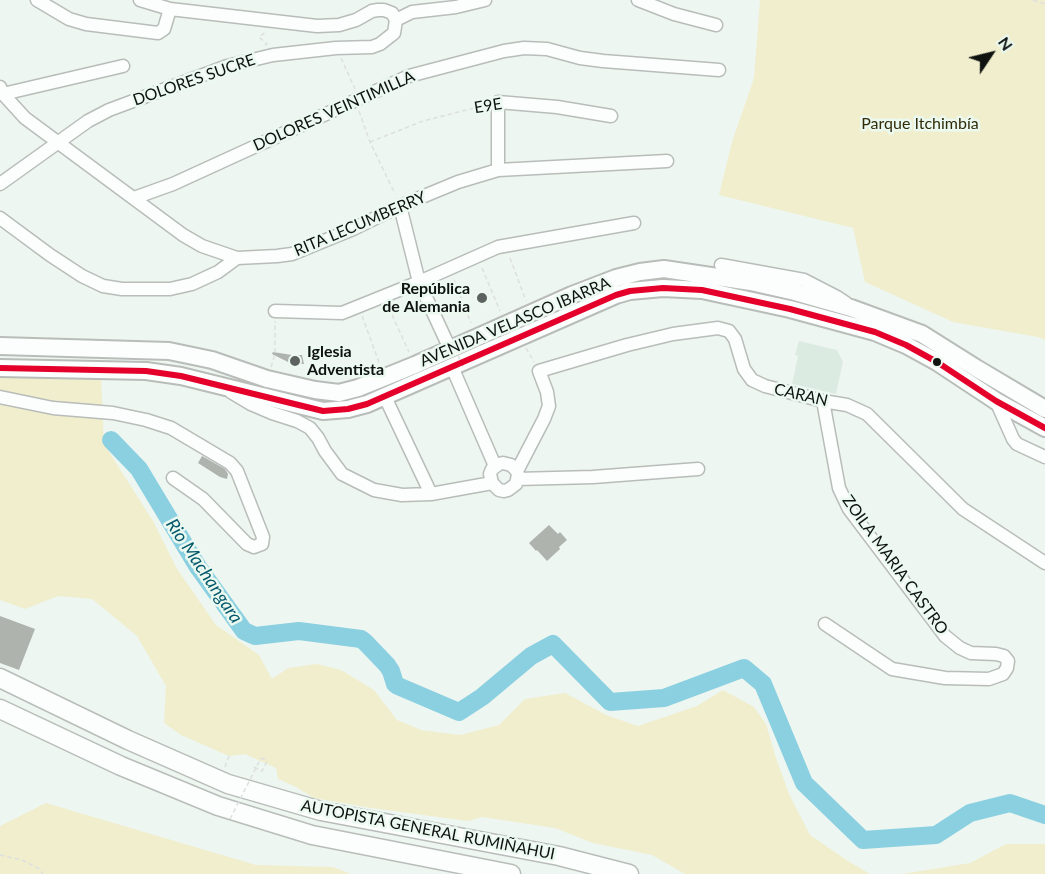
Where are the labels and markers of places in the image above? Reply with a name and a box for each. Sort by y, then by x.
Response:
place label: República de Alemania [382,279,470,317]
marker: República de Alemania [475,291,489,305]
place label: Iglesia Adventista [307,342,384,380]
marker: Iglesia Adventista [288,354,302,368]
unlabelled marker [931,356,943,368]

